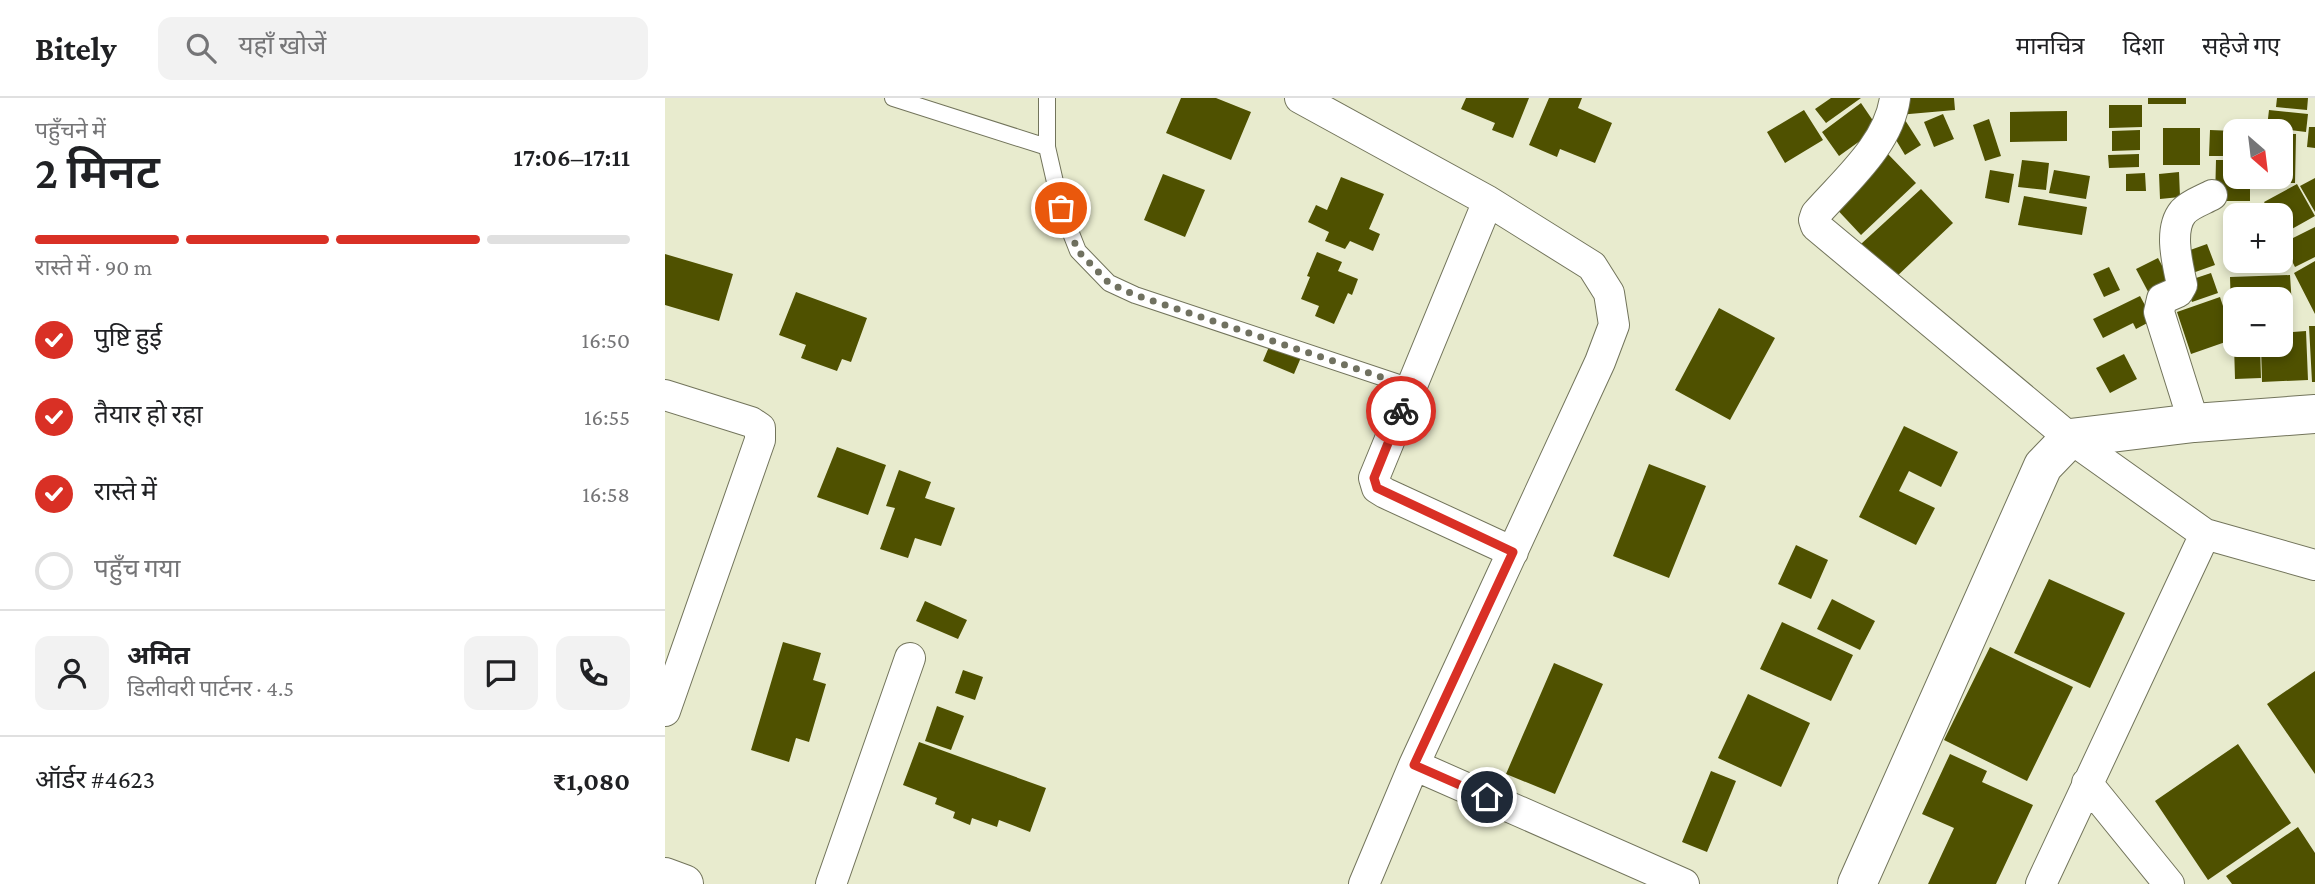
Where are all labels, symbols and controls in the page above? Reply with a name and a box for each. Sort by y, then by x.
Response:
search box [158,17,648,80]
icon: search [182,29,220,67]
text: Bitely [35,30,116,67]
text: यहाँ खोजें [238,31,326,60]
text: मानचित्र [2016,32,2084,59]
text: दिशा [2122,32,2164,59]
text: सहेजे गए [2202,32,2280,59]
text: पहुँचने में [35,117,106,143]
north arrow [2223,119,2293,189]
map controls [2223,119,2293,357]
text: 17:06–17:11 [514,143,630,172]
text: 2 मिनट [35,147,160,198]
pin [1031,178,1091,238]
icon: bag [1042,189,1080,227]
button: + [2223,203,2293,273]
text: रास्ते में · 90 m [35,254,152,280]
button: − [2223,287,2293,357]
icon: check [35,321,73,359]
text: पुष्टि हुई [94,323,162,352]
text: 16:50 [582,327,630,353]
courier [1366,376,1436,446]
icon: bike [1382,392,1420,430]
icon: check [35,398,73,436]
text: तैयार हो रहा [94,400,203,429]
text: 16:55 [584,404,630,430]
icon: check [35,475,73,513]
text: रास्ते में [94,477,157,506]
text: 16:58 [582,481,630,507]
text: पहुँच गया [94,554,180,583]
button: person [35,636,109,710]
button: chat [464,636,538,710]
button: phone [556,636,630,710]
text: अमित [127,641,190,670]
text: डिलीवरी पार्टनर · 4.5 [127,675,294,701]
text: ऑर्डर #4623 [35,765,155,794]
text: ₹1,080 [553,767,630,796]
pin [1457,767,1517,827]
icon: home [1468,778,1506,816]

